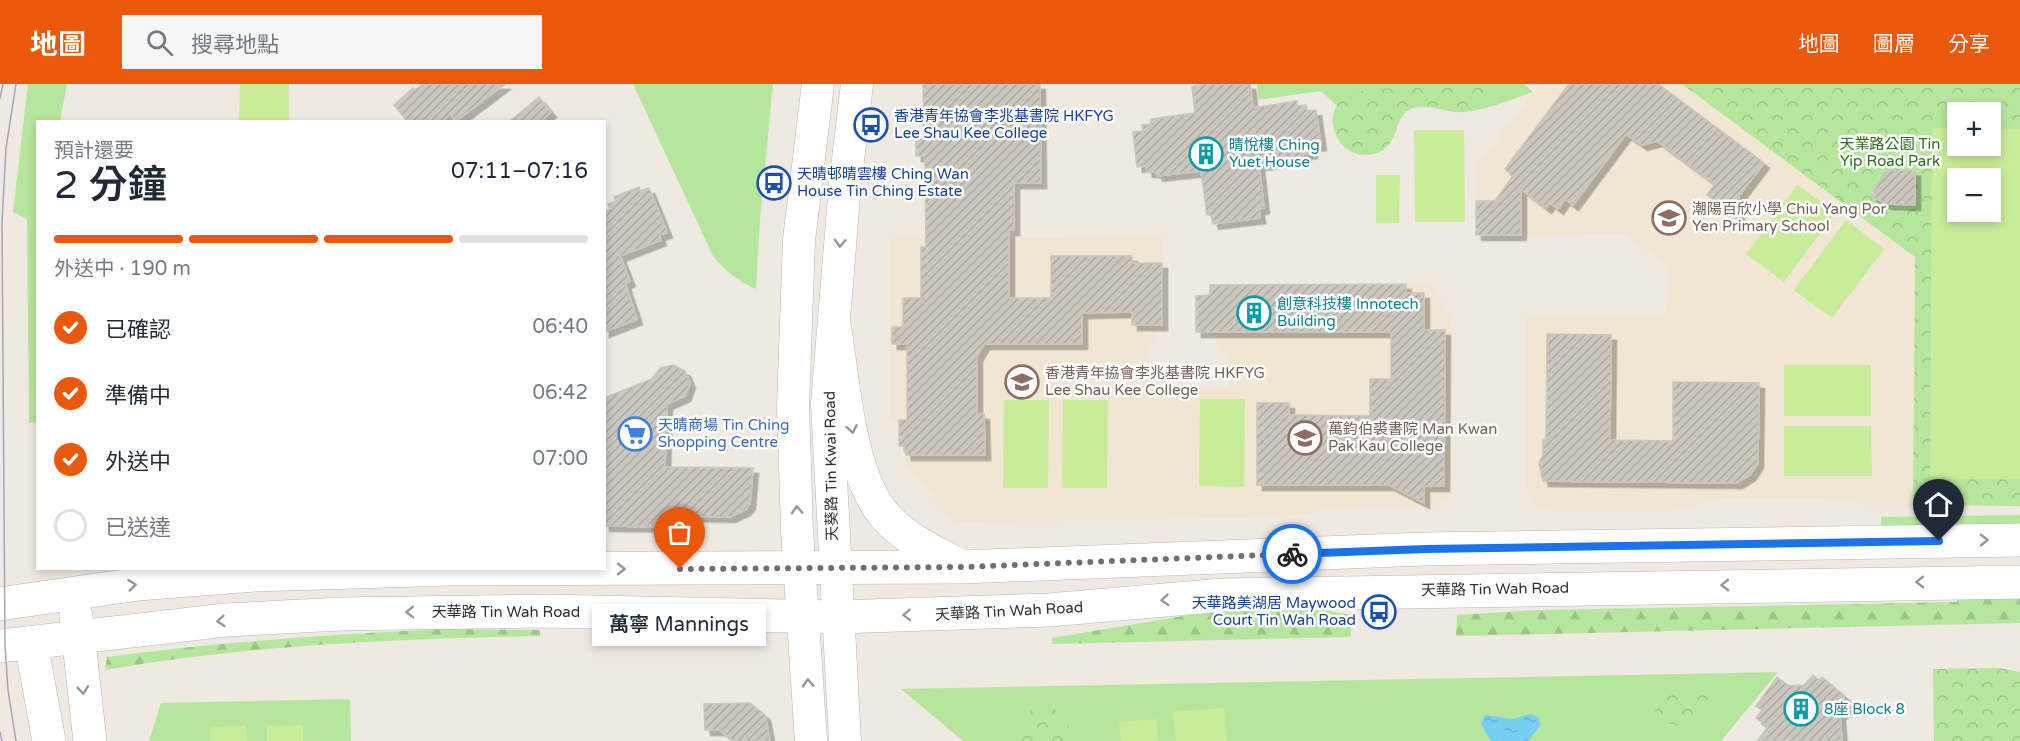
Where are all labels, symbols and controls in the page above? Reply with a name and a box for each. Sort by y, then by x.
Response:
search box [122,15,542,69]
icon: search [143,26,176,59]
text: 地圖 [30,28,86,62]
text: 搜尋地點 [191,32,279,58]
text: 地圖 [1798,32,1840,57]
text: 圖層 [1873,32,1915,57]
text: 分享 [1948,32,1990,57]
map controls [1947,102,2001,222]
button: + [1947,102,2001,156]
bus stop icon: 香港青年協會李兆基書院 HKFYG Lee Shau Kee College [853,107,889,143]
place label: 香港青年協會李兆基書院 HKFYG Lee Shau Kee College [894,107,1114,142]
park label: 天業路公園 Tin Yip Road Park [1840,135,1940,170]
building icon: 晴悅樓 Ching Yuet House [1188,136,1224,172]
place label: 晴悅樓 Ching Yuet House [1229,136,1320,171]
text: 預計還要 [54,139,134,163]
text: 07:11–07:16 [451,158,588,184]
text: 2 分鐘 [54,162,167,209]
bus stop icon: 天晴邨晴雲樓 Ching Wan House Tin Ching Estate [756,165,792,201]
place label: 天晴邨晴雲樓 Ching Wan House Tin Ching Estate [797,165,969,200]
button: − [1947,168,2001,222]
school or university icon: 潮陽百欣小學 Chiu Yang Por Yen Primary School [1651,200,1687,236]
place label: 潮陽百欣小學 Chiu Yang Por Yen Primary School [1692,200,1887,235]
one-way arrow [833,239,846,248]
text: 外送中 · 190 m [54,257,191,281]
building icon: 創意科技樓 Innotech Building [1236,295,1272,331]
place label: 創意科技樓 Innotech Building [1277,295,1419,330]
icon: check [54,311,87,344]
text: 06:40 [533,315,588,339]
text: 已確認 [105,317,171,343]
school or university icon: 香港青年拹會李兆基書院 HKFYG Lee Shau Kee College [1004,364,1040,400]
place label: 香港青年拹會李兆基書院 HKFYG Lee Shau Kee College [1045,364,1265,399]
icon: check [54,377,87,410]
text: 06:42 [533,381,588,405]
text: 準備中 [105,383,171,409]
street label: 天葵路 Tin Kwai Road [821,391,841,541]
supermarket icon: 天晴商場 Tin Ching Shopping Centre [617,416,653,452]
place label: 天晴商場 Tin Ching Shopping Centre [658,416,790,451]
school or university icon: 萬鈞伯裘書院 Man Kwan Pak Kau College [1287,420,1323,456]
place label: 萬鈞伯裘書院 Man Kwan Pak Kau College [1328,420,1497,455]
one-way arrow [845,423,858,433]
icon: check [54,443,87,476]
text: 07:00 [533,447,588,471]
text: 外送中 [105,449,171,475]
pin [1913,479,1964,541]
icon: home [1922,488,1955,521]
one-way arrow [790,505,803,514]
pin [654,507,705,569]
text: 已送達 [105,515,171,541]
icon: bag [663,516,696,549]
courier [1262,524,1322,584]
one-way arrow [1980,534,1989,546]
icon: bike [1276,538,1309,571]
one-way arrow [616,563,625,575]
one-way arrow [1915,576,1924,588]
one-way arrow [128,579,137,592]
street label: 天華路 Tin Wah Road [1421,579,1569,599]
one-way arrow [1720,579,1729,591]
one-way arrow [1160,593,1169,606]
place label: 天華路美湖居 Maywood Court Tin Wah Road [1192,594,1356,629]
bus stop icon: 天華路美湖居 Maywood Court Tin Wah Road [1361,594,1397,630]
street label: 天華路 Tin Wah Road [934,598,1084,624]
street label: 天華路 Tin Wah Road [432,603,580,621]
callout: 萬寧 Mannings [593,605,767,647]
one-way arrow [405,606,414,618]
one-way arrow [902,609,911,622]
text: 萬寧 Mannings [609,613,749,637]
one-way arrow [217,614,226,627]
one-way arrow [801,678,814,687]
one-way arrow [76,685,89,694]
building icon: 8座 Block 8 [1783,691,1819,727]
place label: 8座 Block 8 [1824,700,1905,718]

